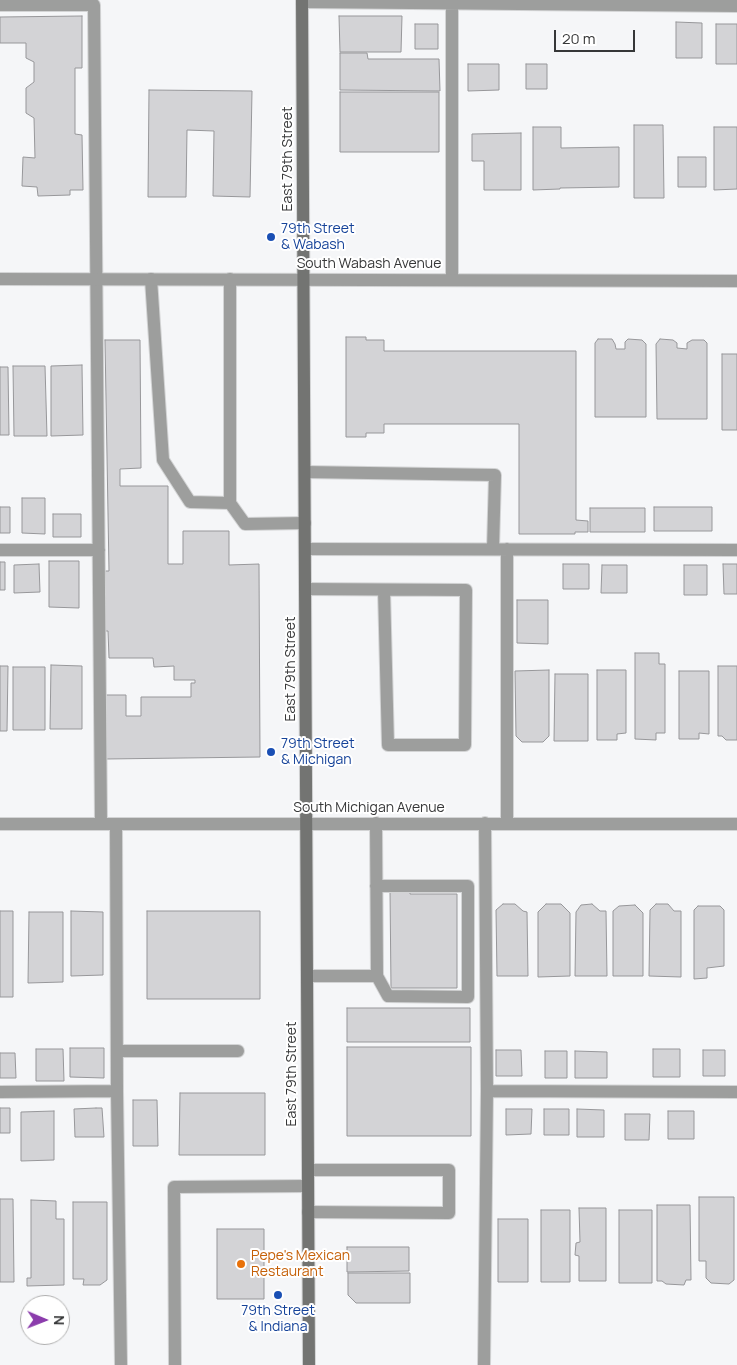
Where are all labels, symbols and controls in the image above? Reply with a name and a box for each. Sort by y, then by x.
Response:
scale bar [557,20,638,52]
text: 20 m [562,28,595,49]
street label: East 79th Street [280,106,296,212]
place label: 79th Street & Wabash [281,221,355,253]
marker: 79th Street & Wabash [265,231,277,243]
street label: South Wabash Avenue [297,256,441,272]
street label: East 79th Street [283,616,299,722]
place label: 79th Street & Michigan [281,736,355,769]
marker: 79th Street & Michigan [265,746,277,758]
street label: South Michigan Avenue [293,800,445,816]
street label: East 79th Street [284,1021,300,1127]
place label: Pepe's Mexican Restaurant [251,1248,350,1280]
marker: Pepe's Mexican Restaurant [235,1258,247,1270]
marker: 79th Street & Indiana [272,1289,284,1301]
north arrow [20,1295,70,1345]
place label: 79th Street & Indiana [241,1303,315,1335]
text: N [50,1315,69,1325]

